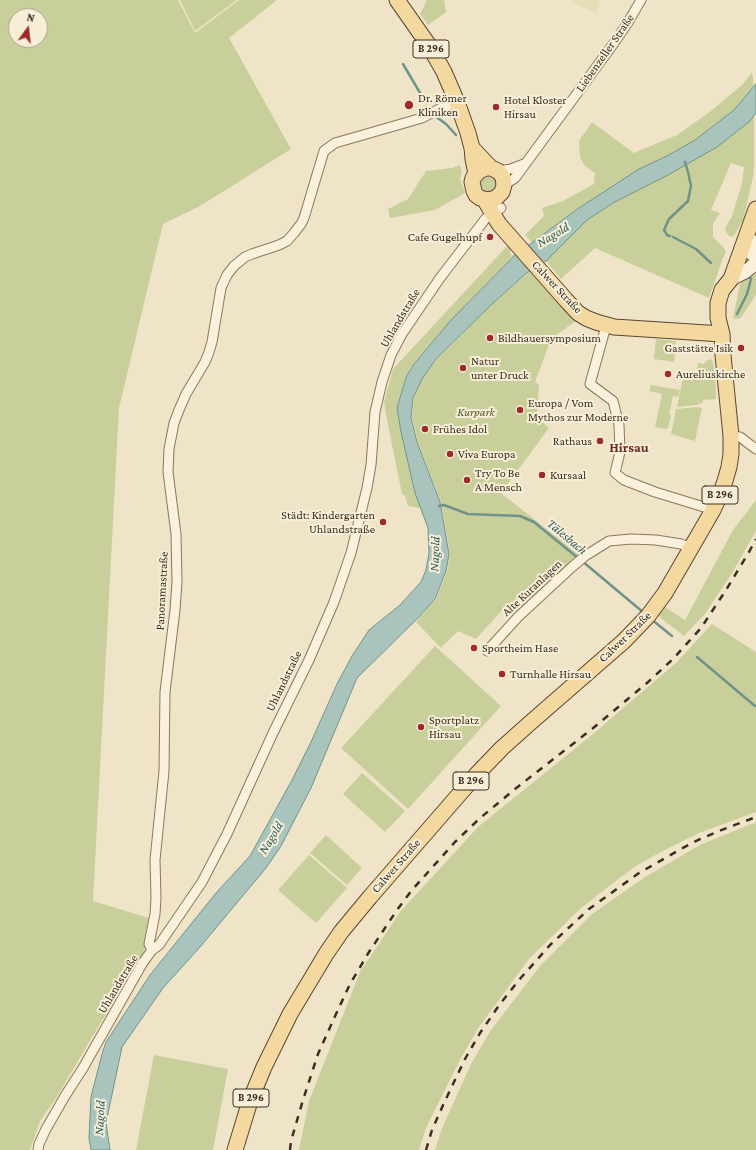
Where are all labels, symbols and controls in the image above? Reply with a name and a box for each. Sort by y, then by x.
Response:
north arrow [8,8,48,48]
text: N [26,11,36,24]
street label: Liebenzeller Straße [573,11,637,95]
road number: B 296 [413,40,449,58]
place label: Dr. Römer Kliniken [418,91,467,119]
place label: Hotel Kloster Hirsau [504,93,567,121]
marker: Dr. Römer Kliniken [403,99,415,111]
marker: Hotel Kloster Hirsau [491,102,501,112]
water label: Nagold [534,219,572,251]
place label: Cafe Gugelhupf [408,230,482,244]
marker: Cafe Gugelhupf [485,232,495,242]
street label: Calwer Straße [529,257,585,317]
street label: Uhlandstraße [377,286,423,350]
place label: Bildhauersymposium [498,331,601,345]
marker: Bildhauersymposium [485,333,495,343]
place label: Gaststätte Isik [665,341,733,355]
marker: Gaststätte Isik [736,343,746,353]
place label: Natur unter Druck [471,354,529,382]
marker: Natur unter Druck [458,363,468,373]
place label: Aureliuskirche [676,367,745,381]
marker: Aureliuskirche [663,369,673,379]
place label: Europa / Vom Mythos zur Moderne [528,396,628,424]
park label: Kurpark [457,405,495,419]
marker: Europa / Vom Mythos zur Moderne [515,405,525,415]
place label: Frühes Idol [433,422,487,436]
marker: Frühes Idol [420,424,430,434]
place label: Rathaus [553,434,592,448]
marker: Rathaus [595,436,605,446]
district label: Hirsau [609,440,649,456]
place label: Viva Europa [458,447,516,461]
marker: Viva Europa [445,449,455,459]
place label: Try To Be A Mensch [475,466,522,494]
place label: Kursaal [550,468,586,482]
marker: Kursaal [537,470,547,480]
marker: Try To Be A Mensch [462,475,472,485]
road number: B 296 [702,486,738,504]
place label: Städt: Kindergarten Uhlandstraße [281,508,375,536]
water label: Tälesbach [544,516,590,558]
marker: Städt: Kindergarten Uhlandstraße [378,517,388,527]
water label: Nagold [427,536,443,572]
street label: Panoramastraße [153,551,171,631]
street label: Alte Kuranlagen [499,557,565,619]
street label: Calwer Straße [596,608,654,666]
place label: Sportheim Hase [482,641,558,655]
marker: Sportheim Hase [469,643,479,653]
street label: Uhlandstraße [263,648,305,714]
place label: Turnhalle Hirsau [510,667,591,681]
marker: Turnhalle Hirsau [497,669,507,679]
place label: Sportplatz Hirsau [429,713,479,741]
marker: Sportplatz Hirsau [416,722,426,732]
road number: B 296 [453,772,489,790]
water label: Nagold [255,819,287,857]
street label: Calwer Straße [368,836,424,896]
street label: Uhlandstraße [95,952,141,1016]
road number: B 296 [233,1089,269,1107]
water label: Nagold [91,1100,109,1136]

